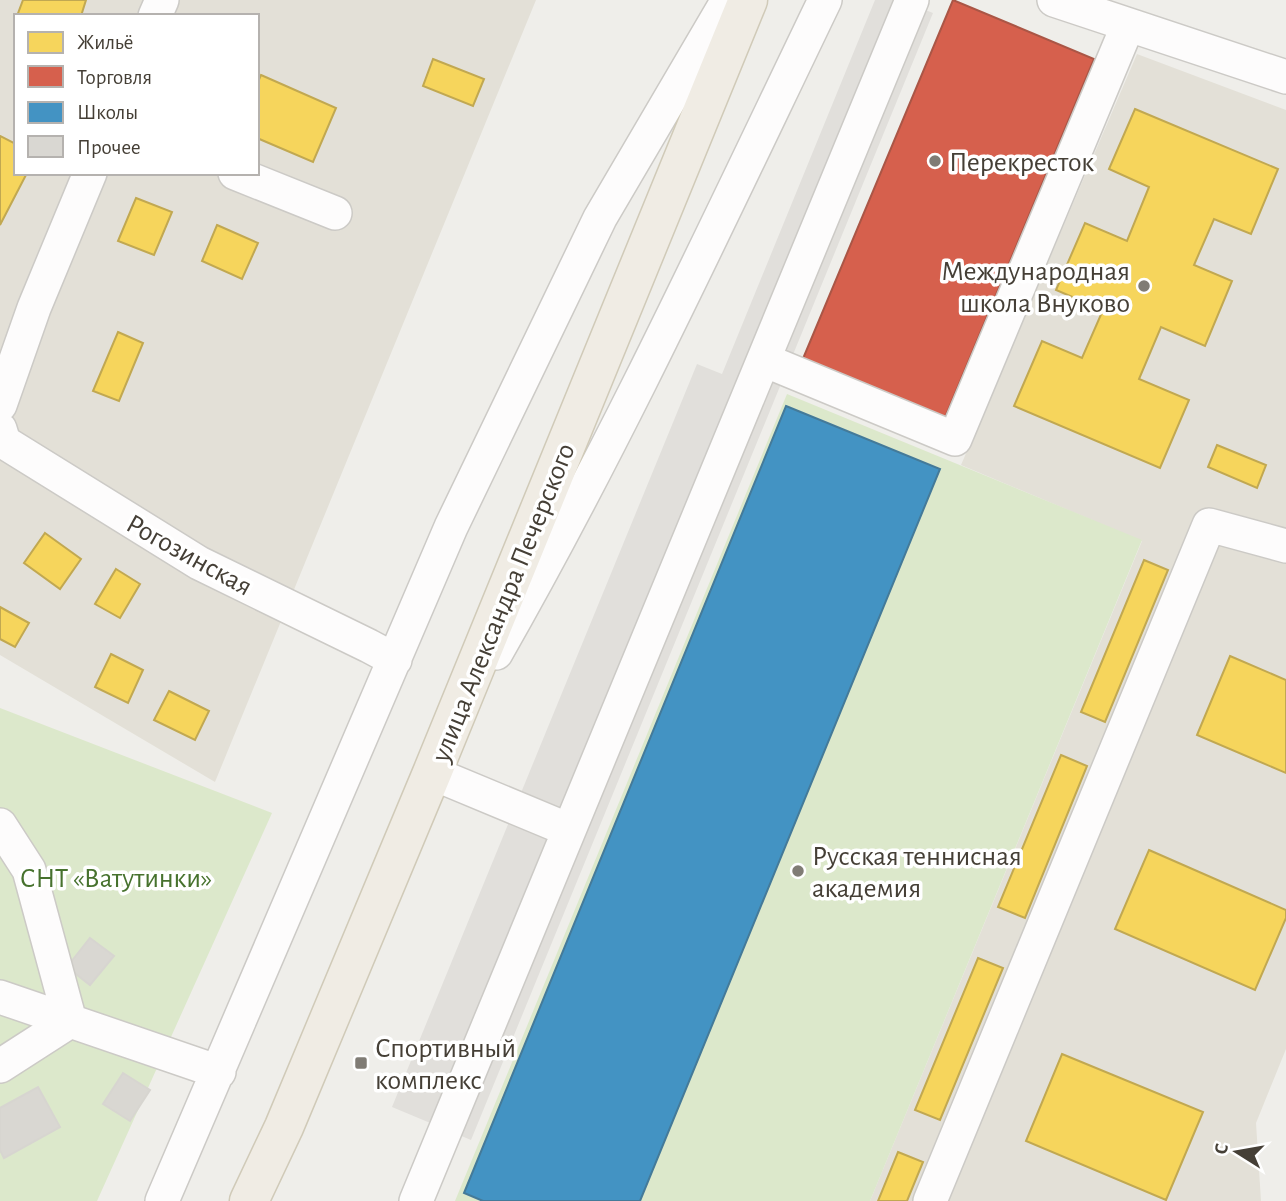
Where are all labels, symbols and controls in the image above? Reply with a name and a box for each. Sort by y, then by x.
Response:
legend [14,14,259,175]
text: Жильё [77,32,133,53]
text: Торговля [77,67,152,88]
text: Школы [77,102,138,123]
text: Прочее [77,137,141,158]
place label: Перекресток [949,149,1094,177]
marker: Перекресток [927,153,943,169]
place label: Международная школа Внуково [941,258,1130,318]
marker: Международная школа Внуково [1136,278,1152,294]
street label: улица Александра Печерского [427,440,581,767]
street label: Рогозинская [121,510,257,602]
place label: Русская теннисная академия [812,843,1022,903]
marker: Русская теннисная академия [790,863,806,879]
park label: СНТ «Ватутинки» [20,865,212,893]
place label: Спортивный комплекс [375,1035,516,1095]
marker: Спортивный комплекс [353,1055,369,1071]
north arrow [1202,1117,1272,1187]
text: С [1211,1142,1232,1156]

